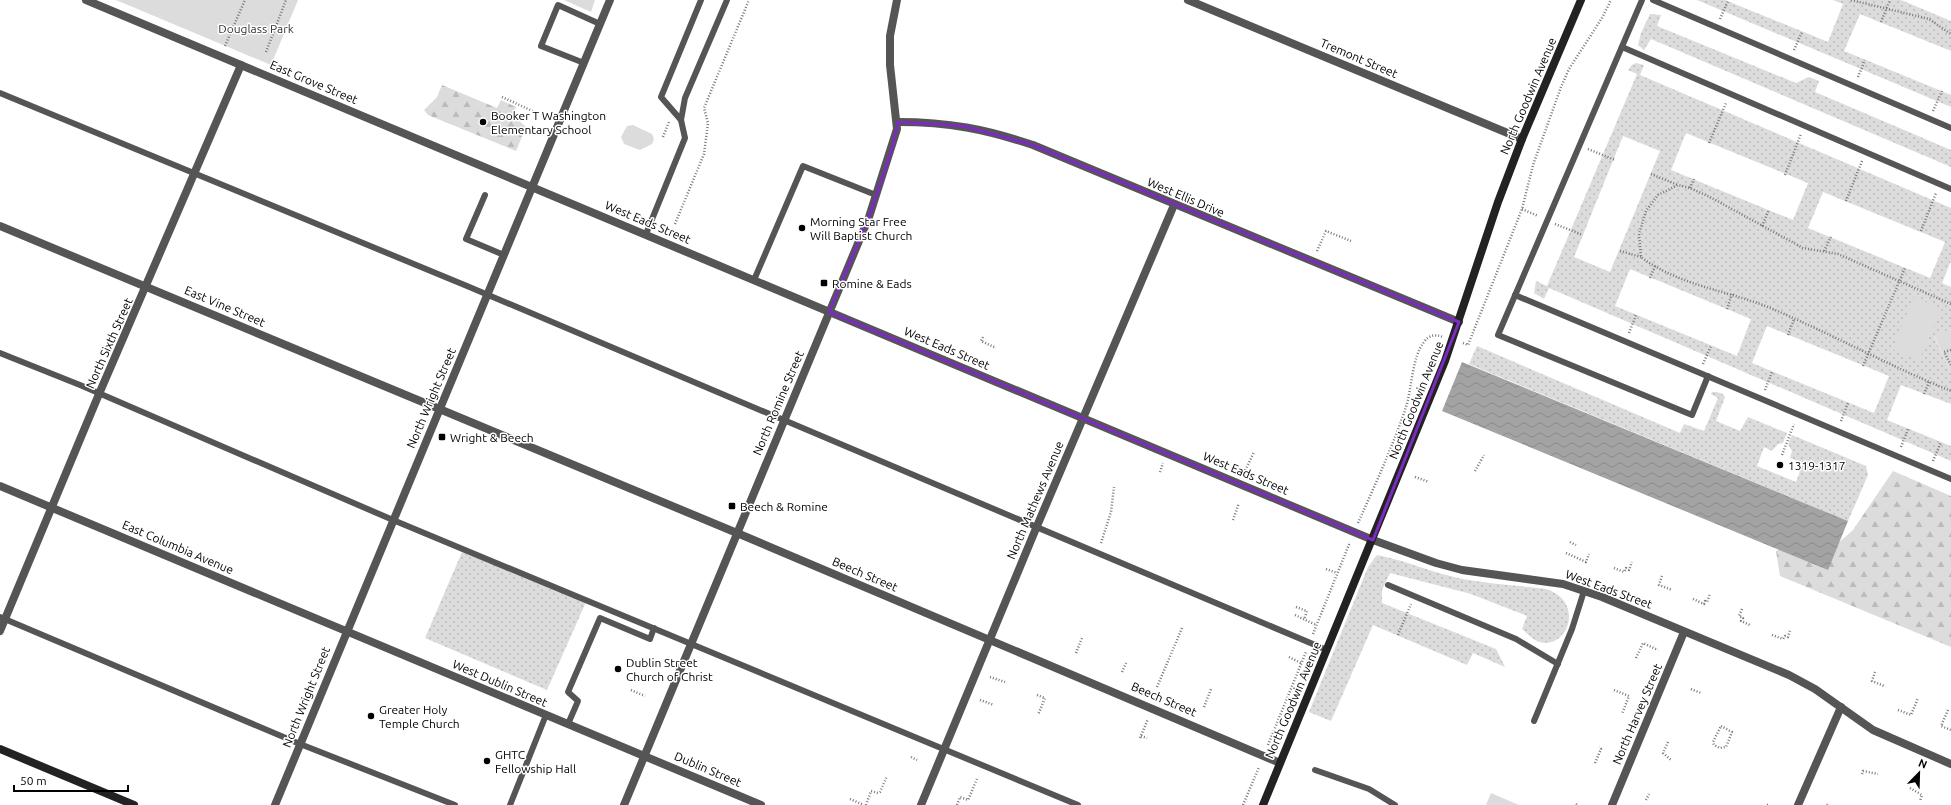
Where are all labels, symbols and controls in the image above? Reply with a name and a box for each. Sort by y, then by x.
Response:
park label: Douglass Park [218,22,294,35]
street label: Tremont Street [1318,36,1400,80]
street label: North Goodwin Avenue [1497,36,1559,156]
street label: East Grove Street [268,58,360,106]
place label: Booker T Washington Elementary School [491,109,606,136]
marker: Booker T Washington Elementary School [478,117,488,127]
street label: West Ellis Drive [1145,175,1227,219]
street label: West Eads Street [603,198,693,246]
place label: Morning Star Free Will Baptist Church [810,215,912,242]
marker: Morning Star Free Will Baptist Church [797,223,807,233]
place label: Romine & Eads [832,277,912,290]
marker: Romine & Eads [819,278,829,288]
street label: East Vine Street [183,283,267,329]
street label: North Sixth Street [83,296,135,390]
street label: West Eads Street [902,324,992,372]
street label: North Goodwin Avenue [1386,339,1446,461]
street label: North Wright Street [404,346,458,450]
street label: North Romine Street [750,349,806,457]
place label: Wright & Beech [450,431,534,444]
marker: Wright & Beech [437,432,447,442]
street label: North Mathews Avenue [1004,439,1066,561]
street label: West Eads Street [1201,449,1291,497]
place label: 1319-1317 [1788,459,1846,472]
marker: 1319-1317 [1775,460,1785,470]
place label: Beech & Romine [740,500,828,513]
marker: Beech & Romine [727,501,737,511]
street label: East Columbia Avenue [120,518,236,576]
street label: Beech Street [830,554,900,594]
street label: West Eads Street [1564,567,1655,611]
street label: North Goodwin Avenue [1262,640,1324,760]
street label: North Wright Street [280,644,332,749]
place label: Dublin Street Church of Christ [626,656,713,683]
street label: West Dublin Street [451,657,550,709]
street label: North Harvey Street [1610,661,1664,766]
marker: Dublin Street Church of Christ [613,664,623,674]
street label: Beech Street [1129,679,1199,719]
place label: Greater Holy Temple Church [379,703,460,730]
marker: Greater Holy Temple Church [366,711,376,721]
place label: GHTC Fellowship Hall [495,748,576,775]
street label: Dublin Street [673,749,744,789]
north arrow [1899,753,1939,793]
marker: GHTC Fellowship Hall [482,756,492,766]
text: N [1917,757,1929,771]
scale bar [14,767,128,793]
text: 50 m [20,774,47,787]

